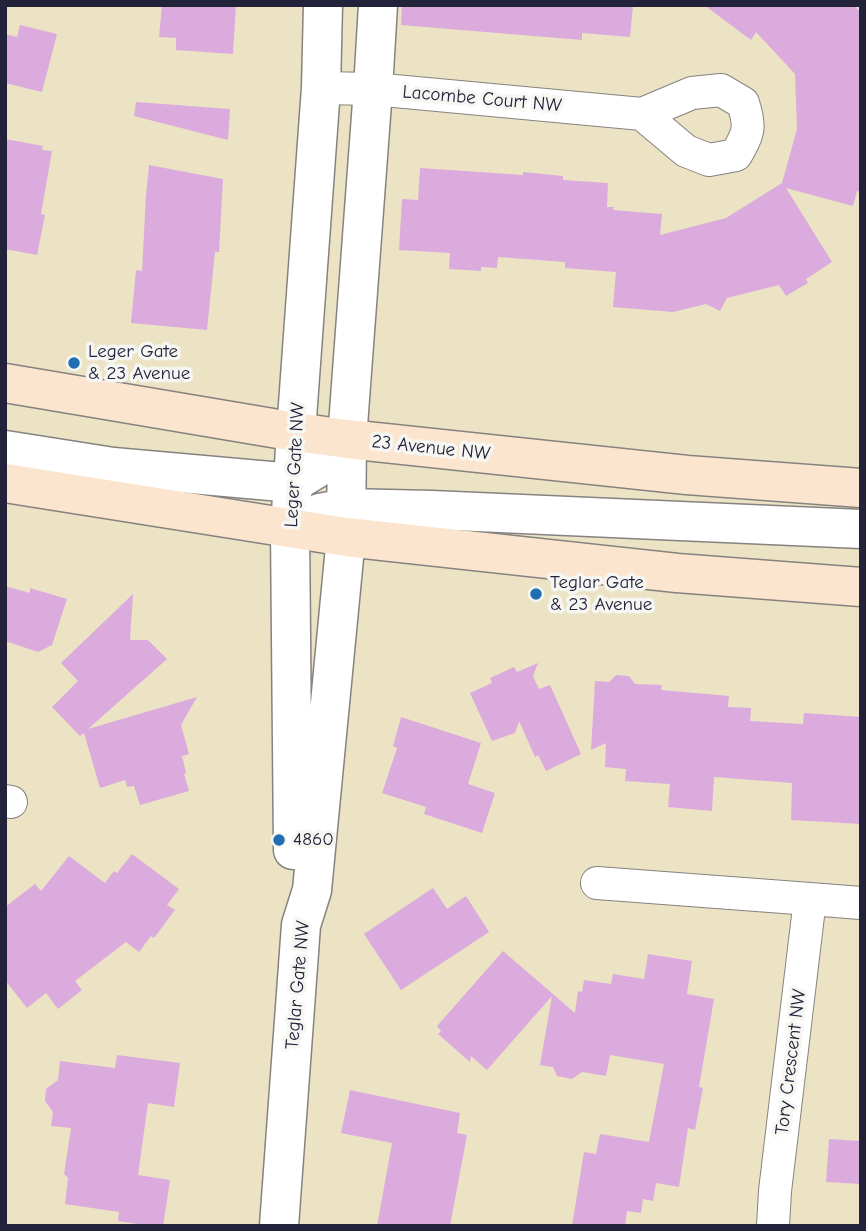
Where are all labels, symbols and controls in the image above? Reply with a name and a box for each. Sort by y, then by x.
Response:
street label: Lacombe Court NW [401,81,563,117]
place label: Leger Gate & 23 Avenue [88,341,190,385]
marker: Leger Gate & 23 Avenue [66,355,82,371]
street label: Leger Gate NW [280,402,310,528]
street label: 23 Avenue NW [371,430,491,466]
place label: Teglar Gate & 23 Avenue [550,572,652,616]
marker: Teglar Gate & 23 Avenue [528,586,544,602]
place label: 4860 [293,829,334,851]
marker: 4860 [271,832,287,848]
street label: Teglar Gate NW [281,920,315,1050]
street label: Tory Crescent NW [771,988,811,1136]

